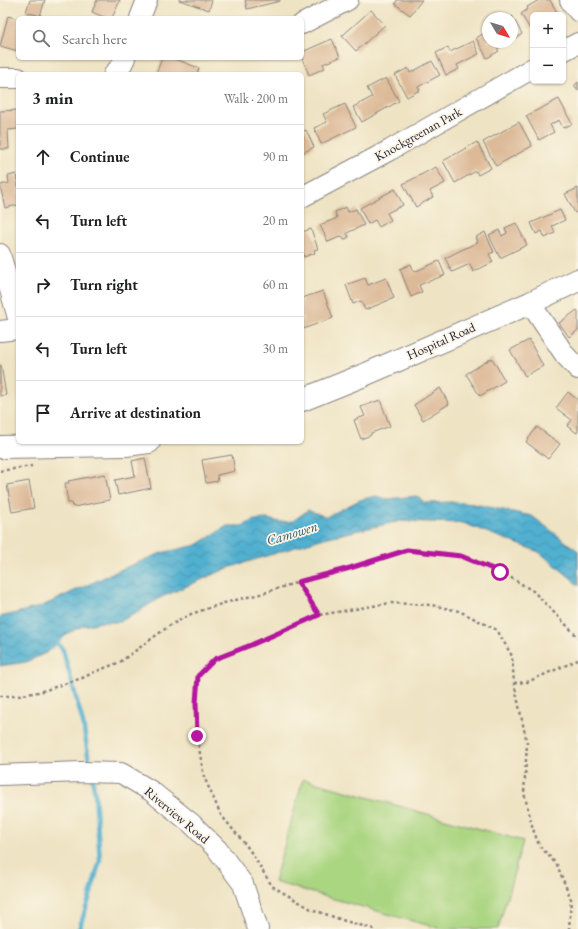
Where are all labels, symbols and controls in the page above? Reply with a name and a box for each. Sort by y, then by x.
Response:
north arrow [482,12,518,48]
map controls [530,12,566,84]
button: + [530,12,566,48]
search box [16,16,304,60]
icon: search [30,27,52,49]
text: Search here [62,29,127,48]
button: − [530,48,566,84]
text: 3 min [32,87,73,109]
text: Walk · 200 m [224,90,288,107]
street label: Knockgreenan Park [371,103,465,165]
icon: ahead [32,146,54,168]
text: Continue [70,147,130,166]
text: 90 m [263,148,288,165]
icon: left [32,210,54,232]
text: Turn left [70,211,127,230]
text: 20 m [263,212,288,229]
icon: right [32,274,54,296]
text: Turn right [70,275,138,294]
text: 60 m [263,276,288,293]
street label: Hospital Road [404,318,478,364]
icon: left [32,338,54,360]
text: Turn left [70,339,127,358]
text: 30 m [263,340,288,357]
icon: arrive [32,402,54,424]
text: Arrive at destination [70,403,201,422]
water label: Camowen [264,517,320,549]
route start [491,563,509,581]
route end [188,727,206,745]
street label: Riverview Road [141,783,213,847]

